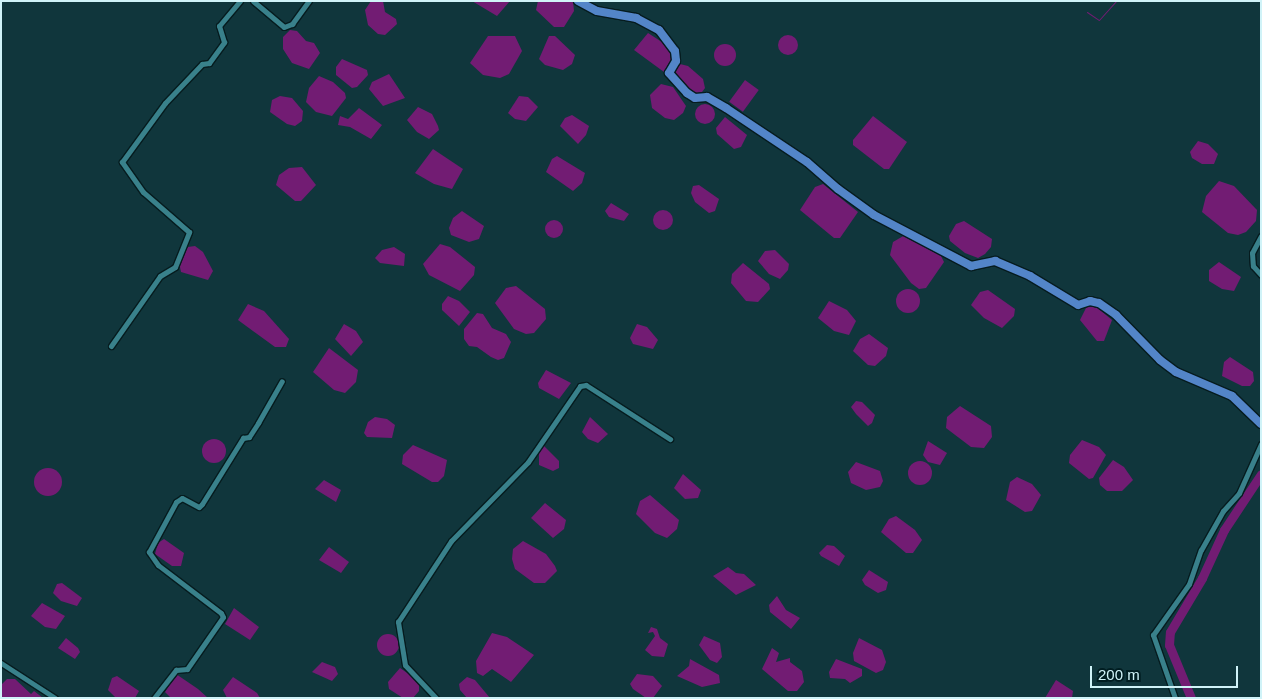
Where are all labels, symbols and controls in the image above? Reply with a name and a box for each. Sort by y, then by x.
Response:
scale bar [1092,656,1240,688]
text: 200 m [1098,666,1140,683]

